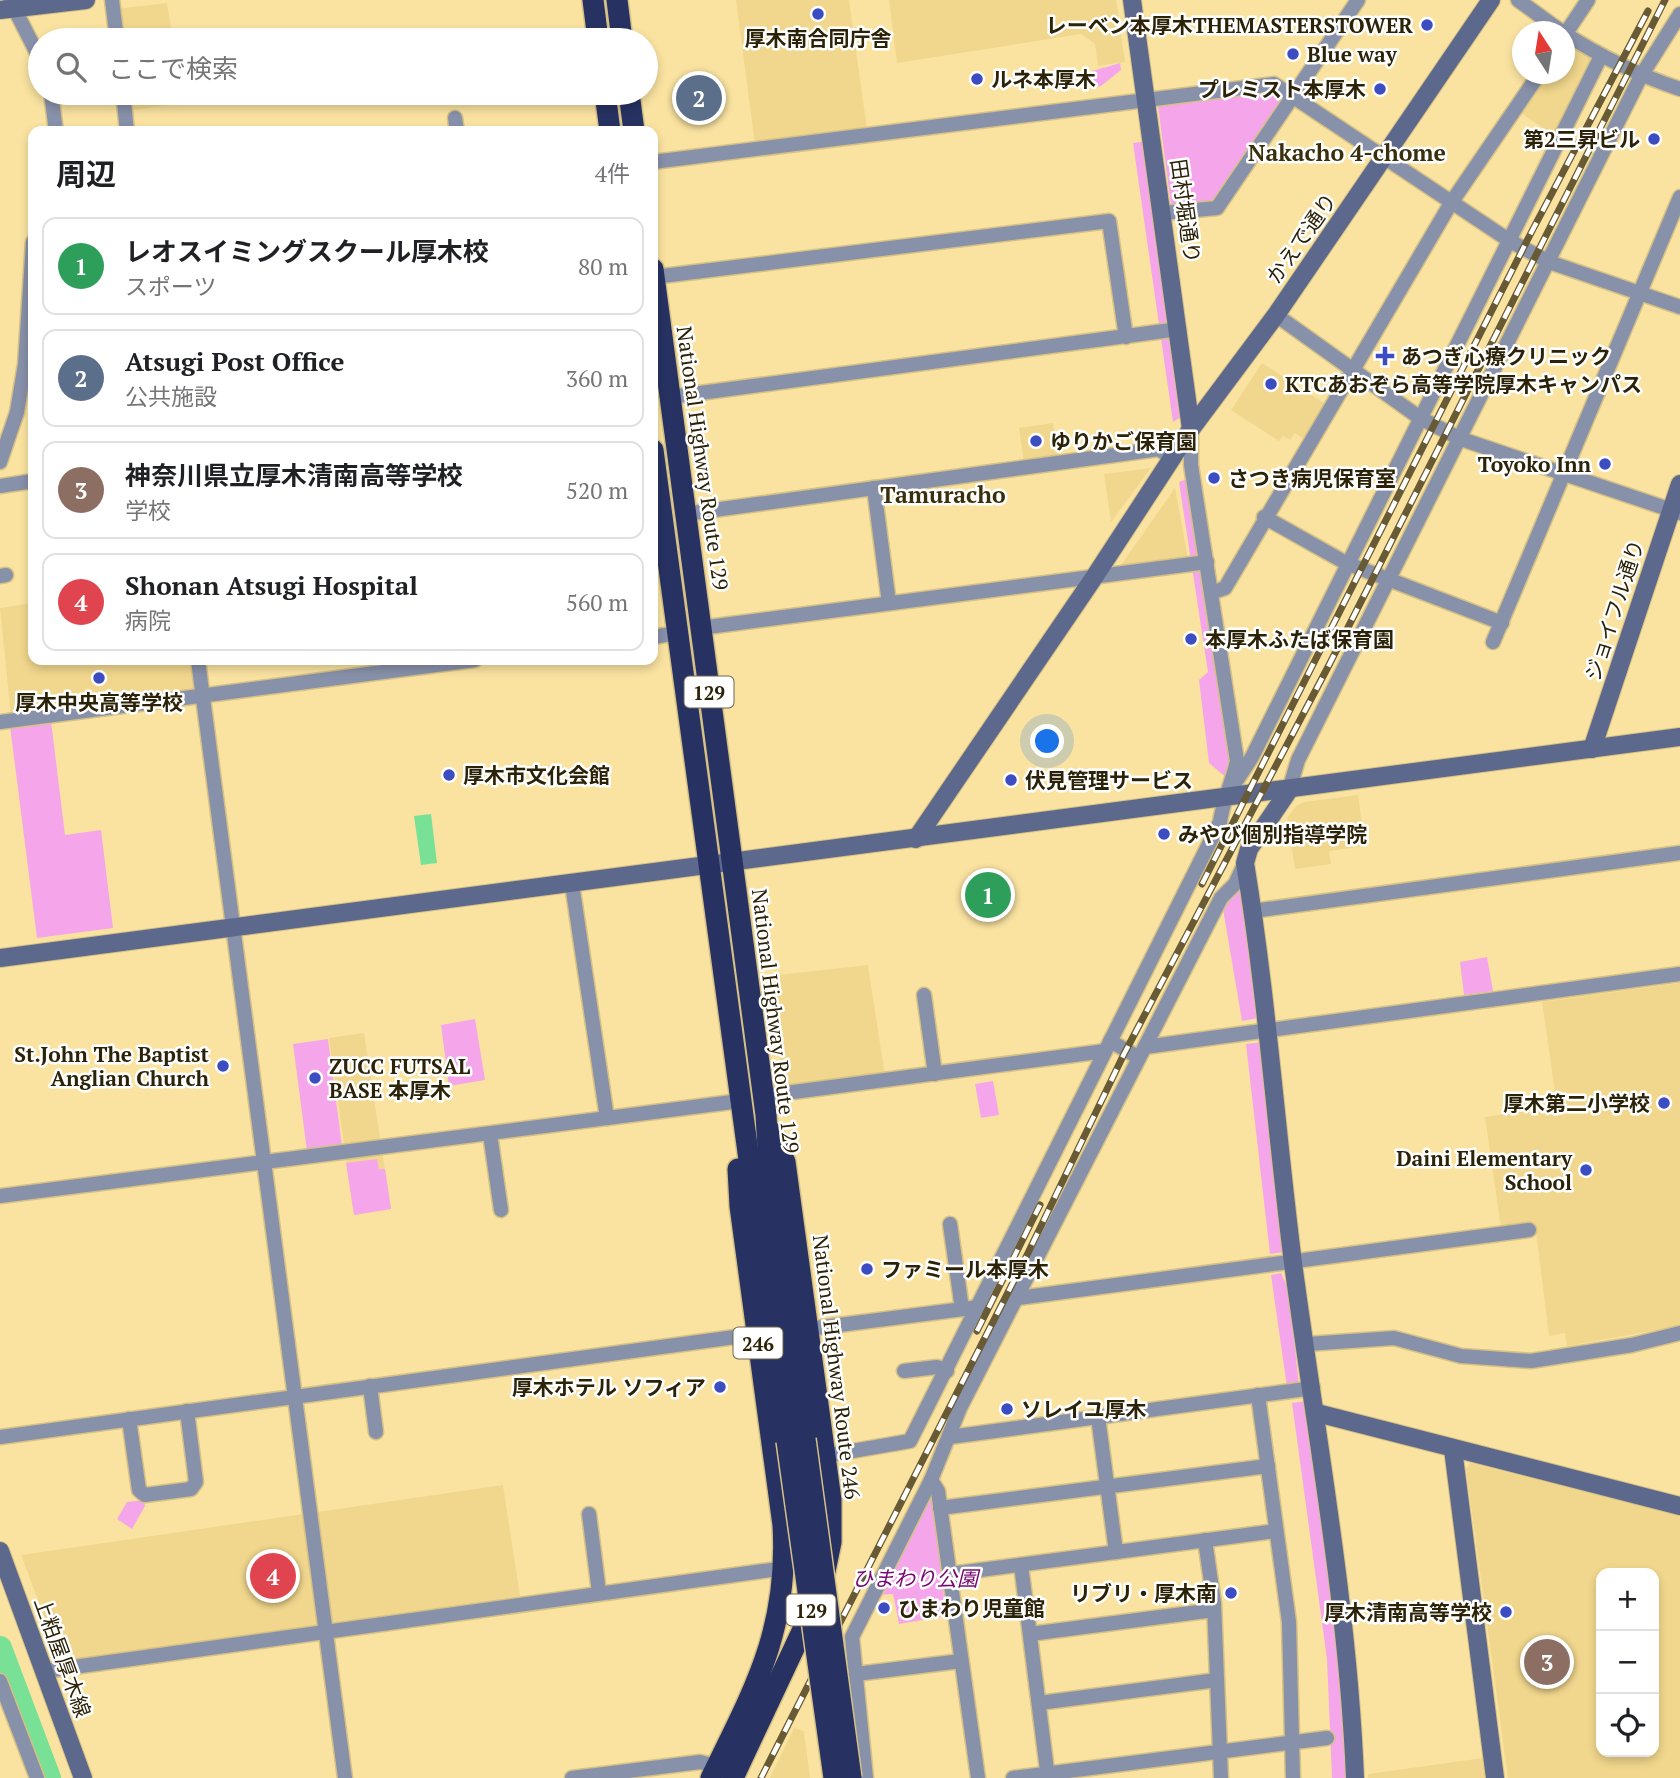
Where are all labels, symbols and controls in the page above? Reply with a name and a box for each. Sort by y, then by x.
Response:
marker: 厚木南合同庁舎 [810,6,826,22]
place label: レーベン本厚木THEMASTERSTOWER [1046,11,1413,39]
marker: レーベン本厚木THEMASTERSTOWER [1419,17,1435,33]
north arrow [1512,21,1575,84]
place label: 厚木南合同庁舎 [745,24,892,52]
search box [28,28,658,105]
place label: Blue way [1307,40,1398,68]
marker: Blue way [1285,46,1301,62]
icon: search [52,48,90,86]
text: ここで検索 [108,51,238,85]
place label: ルネ本厚木 [991,65,1096,93]
marker: ルネ本厚木 [969,71,985,87]
pin: 2 [676,72,722,124]
place label: プレミスト本厚木 [1198,75,1366,103]
marker: プレミスト本厚木 [1372,81,1388,97]
place label: 第2三昇ビル [1523,125,1640,153]
marker: 第2三昇ビル [1646,131,1662,147]
district label: Nakacho 4-chome [1248,137,1446,168]
text: 周辺 [56,154,116,194]
street label: 田村堀通り [1165,157,1207,265]
text: 4件 [595,158,630,189]
street label: かえで通り [1260,187,1342,289]
text: レオスイミングスクール厚木校 [125,234,489,268]
text: 1 [75,251,88,282]
text: 80 m [578,251,628,282]
text: スポーツ [125,271,217,302]
street label: National Highway Route 129 [671,324,735,592]
place label: あつぎ心療クリニック [1401,342,1611,370]
text: Atsugi Post Office [125,344,344,378]
marker: あつぎ心療クリニック [1375,346,1395,366]
text: 2 [75,363,88,394]
text: 360 m [566,363,628,394]
place label: KTCあおぞら高等学院厚木キャンパス [1285,370,1642,398]
marker: KTCあおぞら高等学院厚木キャンパス [1263,376,1279,392]
text: 公共施設 [125,381,217,412]
place label: ゆりかご保育園 [1050,427,1197,455]
marker: ゆりかご保育園 [1028,433,1044,449]
place label: Toyoko Inn [1478,450,1591,478]
marker: Toyoko Inn [1597,456,1613,472]
text: 神奈川県立厚木清南高等学校 [125,458,463,492]
place label: さつき病児保育室 [1228,464,1396,492]
marker: さつき病児保育室 [1206,470,1222,486]
text: 3 [75,475,88,506]
text: 520 m [566,475,628,506]
district label: Tamuracho [880,479,1006,510]
text: 学校 [125,495,171,526]
street label: ジョイフル通り [1578,536,1650,684]
text: Shonan Atsugi Hospital [125,568,418,602]
text: 4 [75,587,88,618]
text: 560 m [566,587,628,618]
text: 病院 [125,605,171,636]
place label: 本厚木ふたば保育園 [1205,625,1394,653]
marker: 本厚木ふたば保育園 [1183,631,1199,647]
marker: 厚木中央高等学校 [91,670,107,686]
road number: 129 [684,677,734,708]
place label: 厚木中央高等学校 [15,688,183,716]
your location [1030,724,1064,758]
place label: 厚木市文化会館 [463,761,610,789]
place label: 伏見管理サービス [1025,766,1193,794]
marker: 厚木市文化会館 [441,767,457,783]
marker: 伏見管理サービス [1003,772,1019,788]
place label: みやび個別指導学院 [1178,820,1367,848]
marker: みやび個別指導学院 [1156,826,1172,842]
pin: 1 [965,869,1011,921]
street label: National Highway Route 129 [746,887,806,1155]
place label: St.John The Baptist Anglian Church [14,1040,210,1092]
place label: ZUCC FUTSAL BASE 本厚木 [329,1052,470,1104]
marker: St.John The Baptist Anglian Church [215,1058,231,1074]
marker: ZUCC FUTSAL BASE 本厚木 [307,1070,323,1086]
place label: 厚木第二小学校 [1503,1089,1650,1117]
marker: 厚木第二小学校 [1656,1095,1672,1111]
place label: Daini Elementary School [1396,1144,1573,1196]
marker: Daini Elementary School [1578,1162,1594,1178]
street label: National Highway Route 246 [807,1233,867,1501]
place label: ファミール本厚木 [881,1255,1049,1283]
marker: ファミール本厚木 [859,1261,875,1277]
road number: 246 [734,1328,782,1358]
place label: 厚木ホテル ソフィア [512,1373,706,1401]
marker: 厚木ホテル ソフィア [712,1379,728,1395]
place label: ソレイユ厚木 [1021,1395,1147,1423]
marker: ソレイユ厚木 [999,1401,1015,1417]
pin: 4 [250,1550,296,1602]
park label: ひまわり公園 [852,1564,981,1592]
map controls [1596,1568,1659,1757]
button: + [1596,1568,1659,1631]
place label: リブリ・厚木南 [1070,1579,1217,1607]
marker: リブリ・厚木南 [1223,1585,1239,1601]
street label: 上粕屋厚木線 [28,1593,98,1721]
road number: 129 [786,1594,836,1626]
place label: ひまわり児童館 [898,1594,1045,1622]
place label: 厚木清南高等学校 [1324,1598,1492,1626]
marker: ひまわり児童館 [876,1600,892,1616]
marker: 厚木清南高等学校 [1498,1604,1514,1620]
button: − [1596,1631,1659,1694]
pin: 3 [1524,1636,1570,1688]
button: locate [1596,1694,1659,1757]

